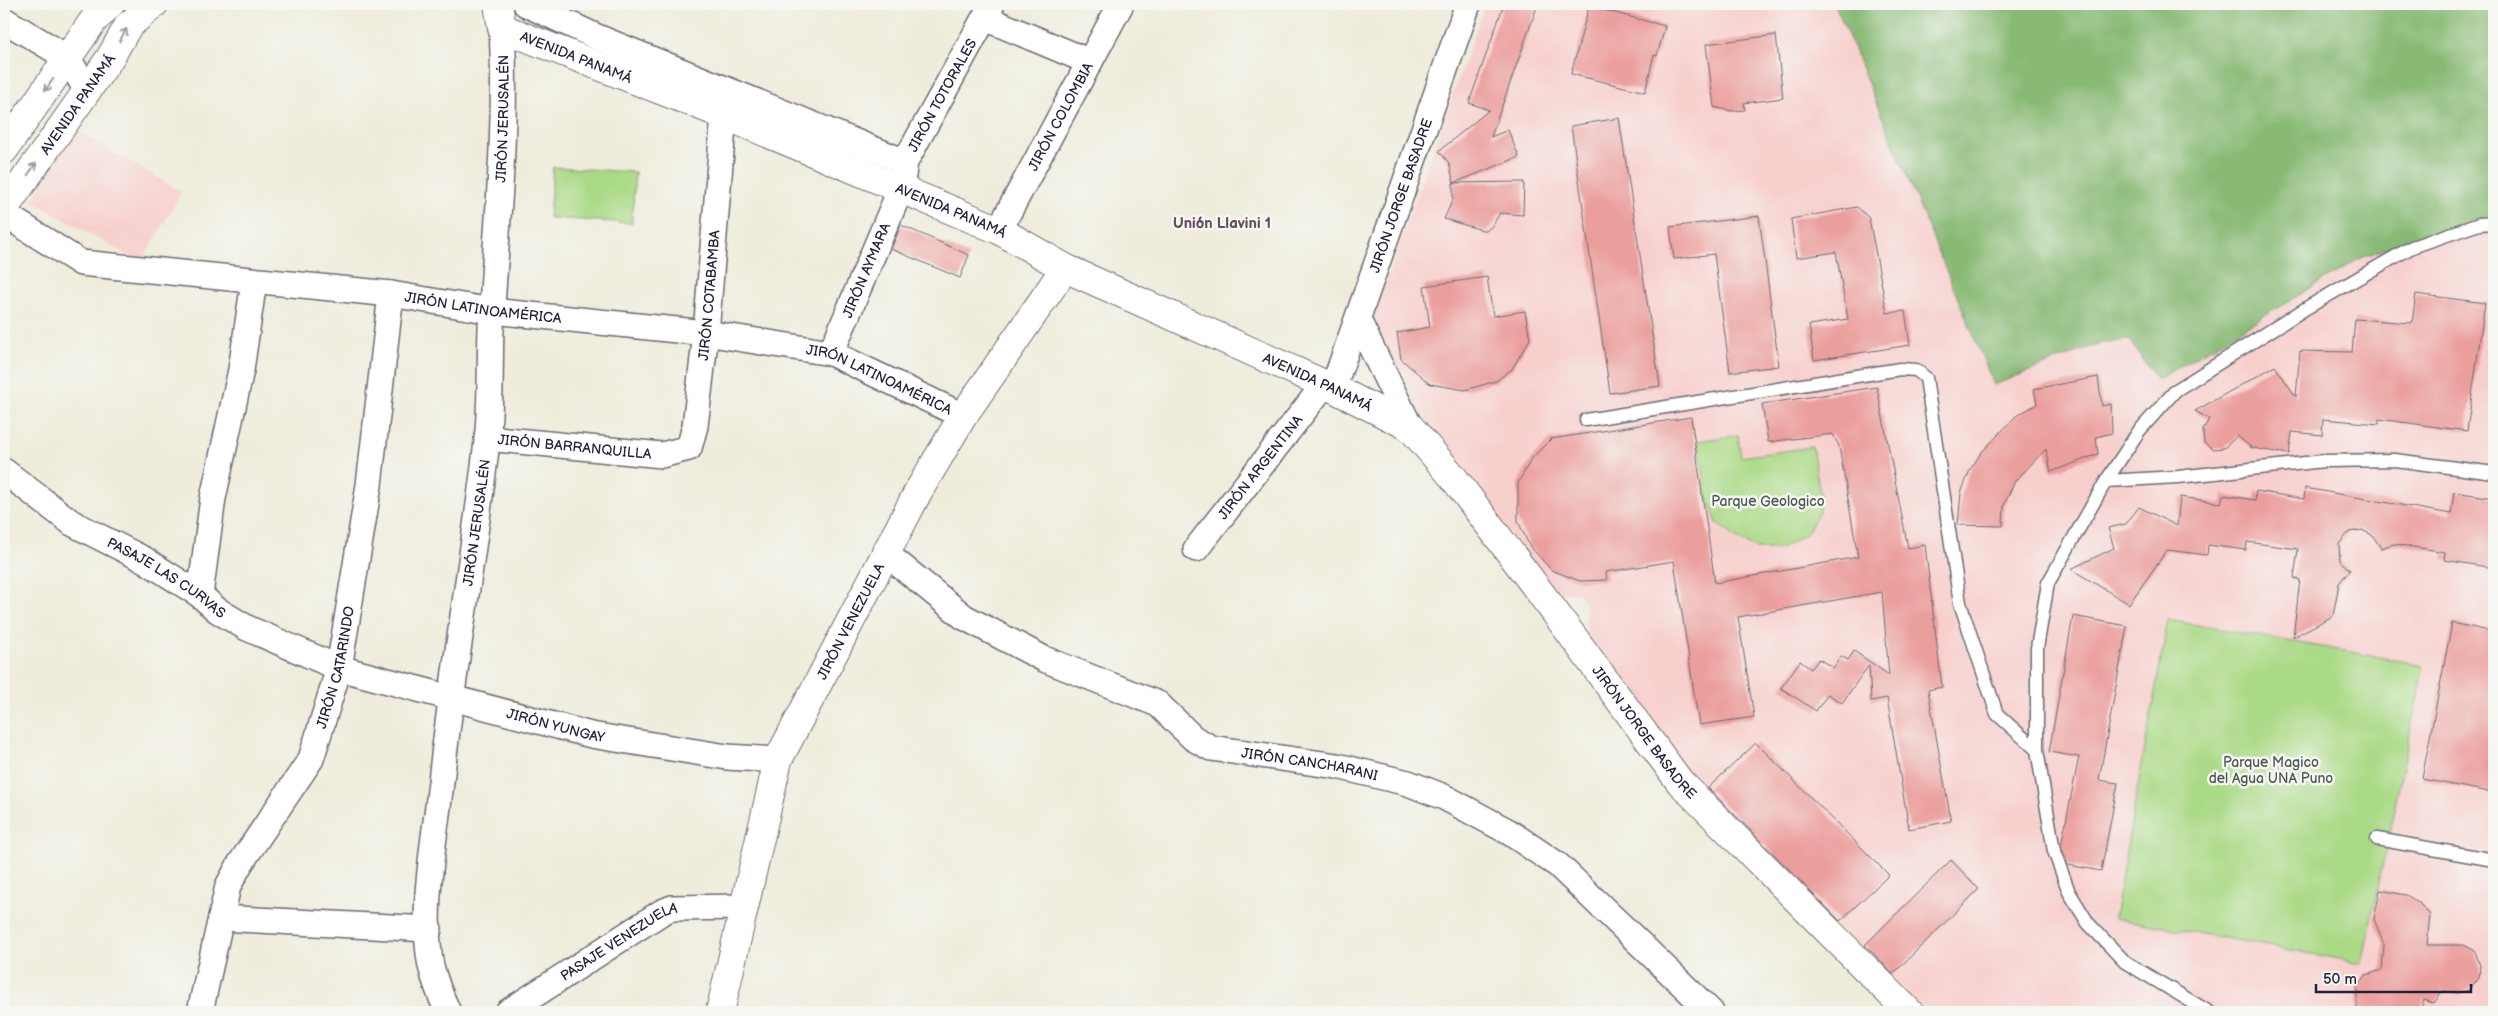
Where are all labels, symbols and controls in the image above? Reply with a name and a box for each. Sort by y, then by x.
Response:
one-way arrow [118,27,128,42]
street label: AVENIDA PANAMÁ [518,28,635,87]
street label: JIRÓN TOTORALES [904,36,980,155]
street label: AVENIDA PANAMÁ [37,50,119,158]
street label: JIRÓN JERUSALÉN [492,55,512,183]
street label: JIRÓN COLOMBIA [1025,59,1097,174]
one-way arrow [44,78,54,92]
street label: JIRÓN JORGE BASADRE [1366,116,1436,275]
one-way arrow [27,162,37,176]
street label: AVENIDA PANAMÁ [893,180,1010,242]
district label: Unión Llavini 1 [1173,214,1271,233]
street label: JIRÓN AYMARA [839,220,894,320]
street label: JIRÓN COTABAMBA [695,229,724,362]
street label: JIRÓN LATINOAMÉRICA [403,288,563,327]
street label: JIRÓN LATINOAMÉRICA [805,341,955,419]
street label: AVENIDA PANAMÁ [1260,350,1375,415]
street label: JIRÓN ARGENTINA [1214,411,1307,523]
street label: JIRÓN BARRANQUILLA [497,431,653,463]
street label: JIRÓN JERUSALÉN [459,458,494,587]
park label: Parque Geologico [1711,493,1825,510]
street label: PASAJE LAS CURVAS [104,534,228,622]
street label: JIRÓN VENEZUELA [813,560,888,683]
street label: JIRÓN CATARINDO [313,605,358,731]
street label: JIRÓN JORGE BASADRE [1588,663,1700,803]
street label: JIRÓN YUNGAY [505,705,607,746]
street label: JIRÓN CANCHARANI [1240,744,1380,785]
park label: Parque Magico del Agua UNA Puno [2209,754,2333,787]
street label: PASAJE VENEZUELA [557,900,678,985]
scale bar [2316,961,2470,993]
text: 50 m [2323,970,2357,989]

